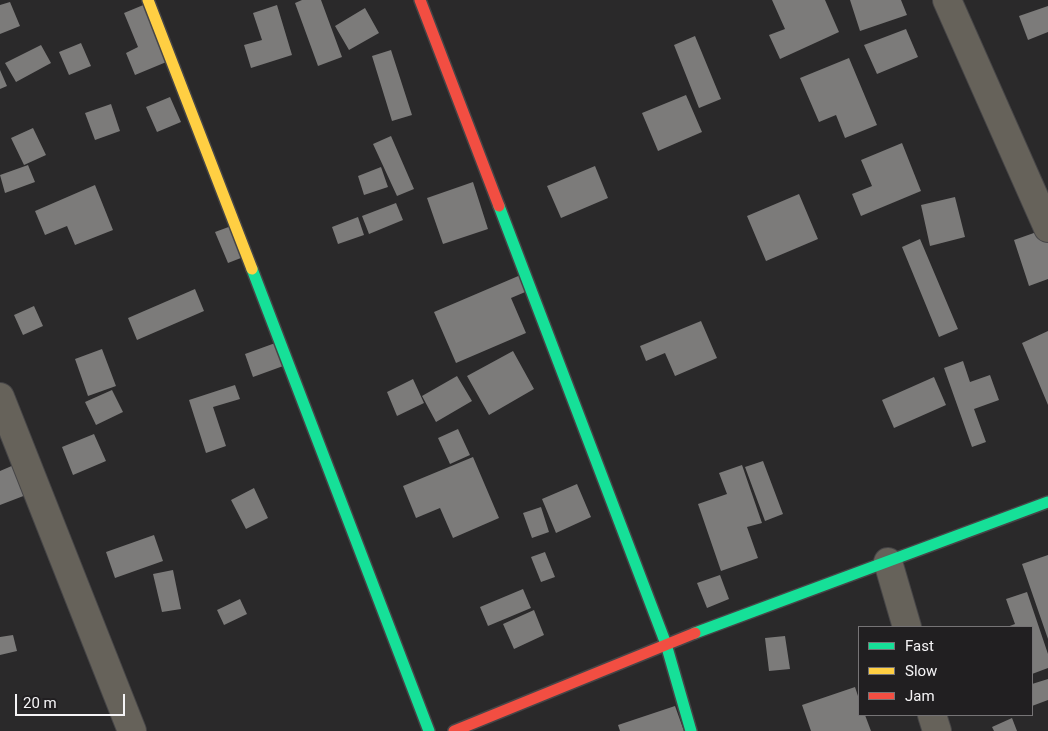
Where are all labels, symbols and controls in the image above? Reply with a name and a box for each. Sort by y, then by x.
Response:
legend [858,626,1033,716]
text: Fast [905,637,934,655]
text: Slow [905,662,937,680]
scale bar [18,684,128,716]
text: Jam [905,687,935,705]
text: 20 m [23,694,57,712]

